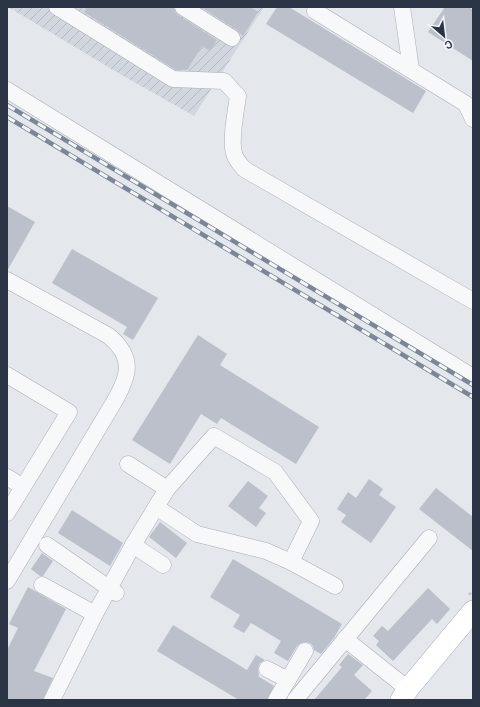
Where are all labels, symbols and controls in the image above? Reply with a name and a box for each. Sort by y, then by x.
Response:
north arrow [424,16,464,56]
text: С [442,37,455,52]

